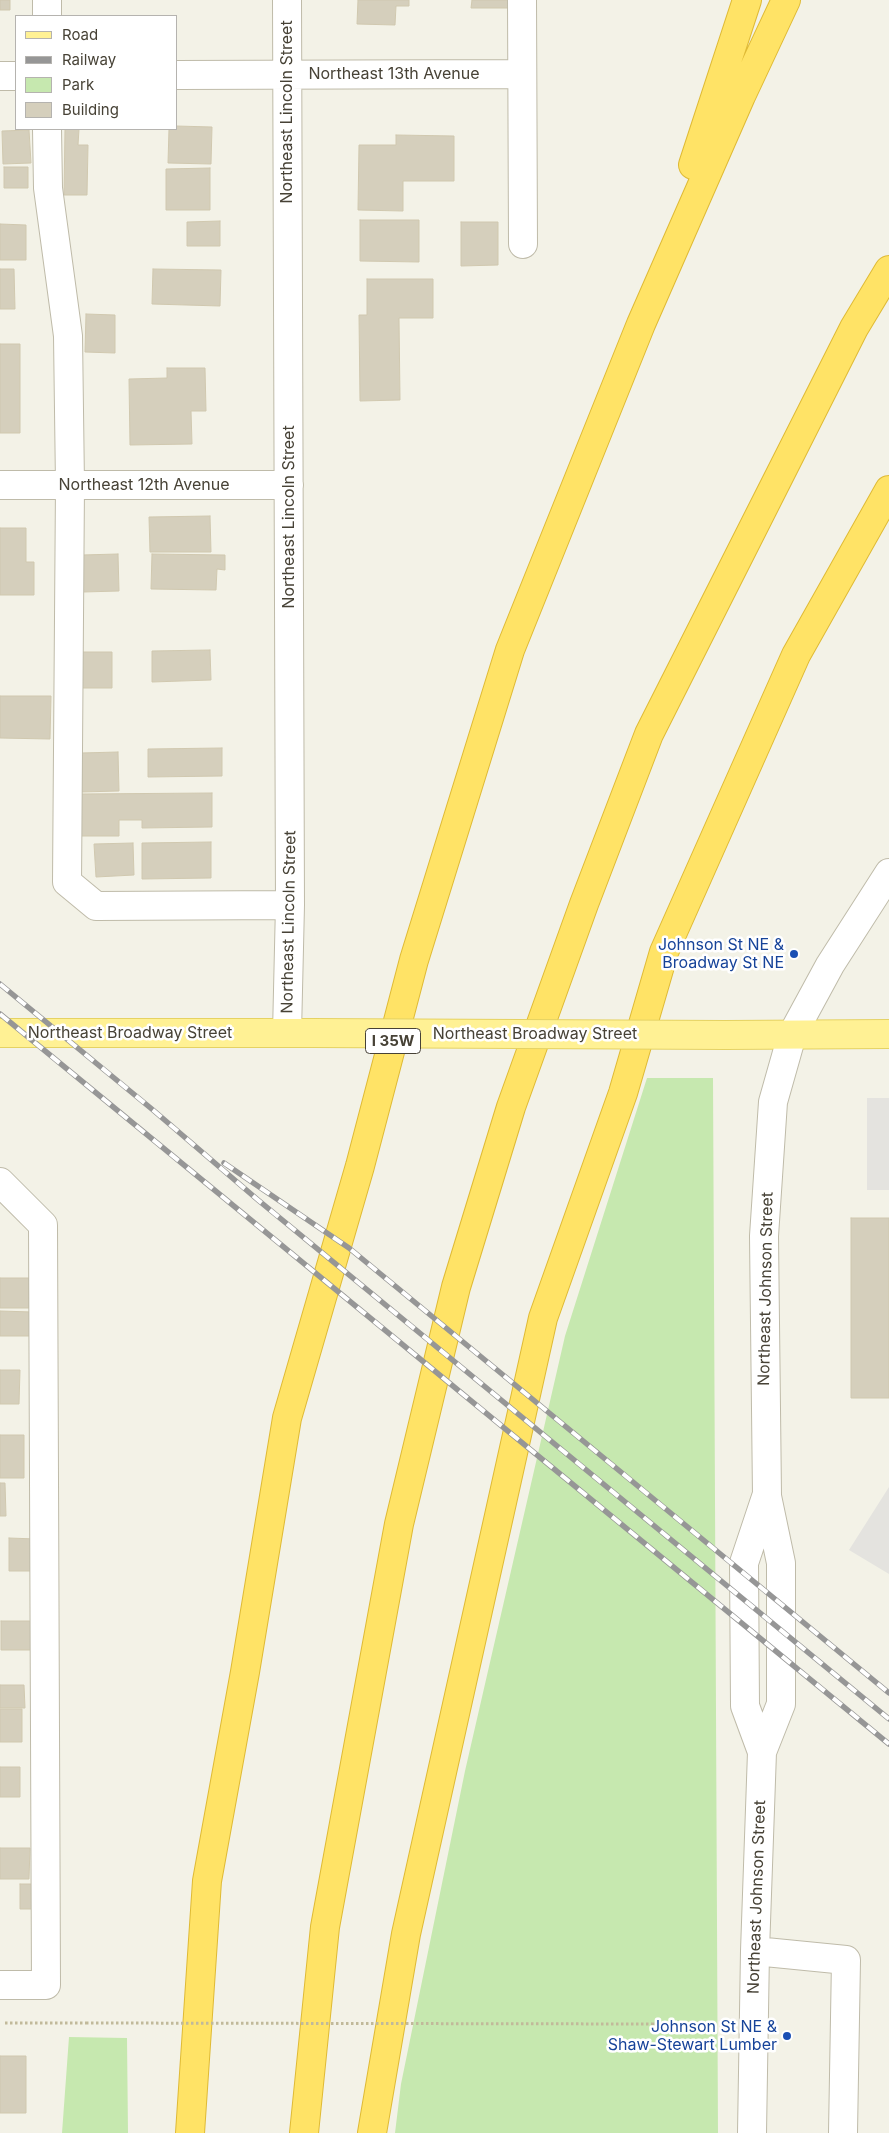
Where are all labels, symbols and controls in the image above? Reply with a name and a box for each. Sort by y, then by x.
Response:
legend [15,15,178,130]
street label: Northeast Lincoln Street [277,20,297,204]
text: Road [62,25,98,44]
text: Railway [62,50,116,69]
street label: Northeast 13th Avenue [308,64,480,84]
text: Park [62,75,94,94]
text: Building [62,100,119,119]
street label: Northeast Lincoln Street [279,425,299,609]
street label: Northeast 12th Avenue [59,475,229,495]
street label: Northeast Lincoln Street [278,830,300,1014]
place label: Johnson St NE & Broadway St NE [658,935,784,973]
marker: Johnson St NE & Broadway St NE [788,948,800,960]
street label: Northeast Broadway Street [28,1023,232,1043]
street label: Northeast Broadway Street [433,1024,637,1044]
road number: I 35W [366,1028,420,1054]
street label: Northeast Johnson Street [755,1192,777,1386]
street label: Northeast Johnson Street [744,1800,770,1994]
place label: Johnson St NE & Shaw-Stewart Lumber [608,2017,777,2055]
marker: Johnson St NE & Shaw-Stewart Lumber [781,2030,793,2042]

